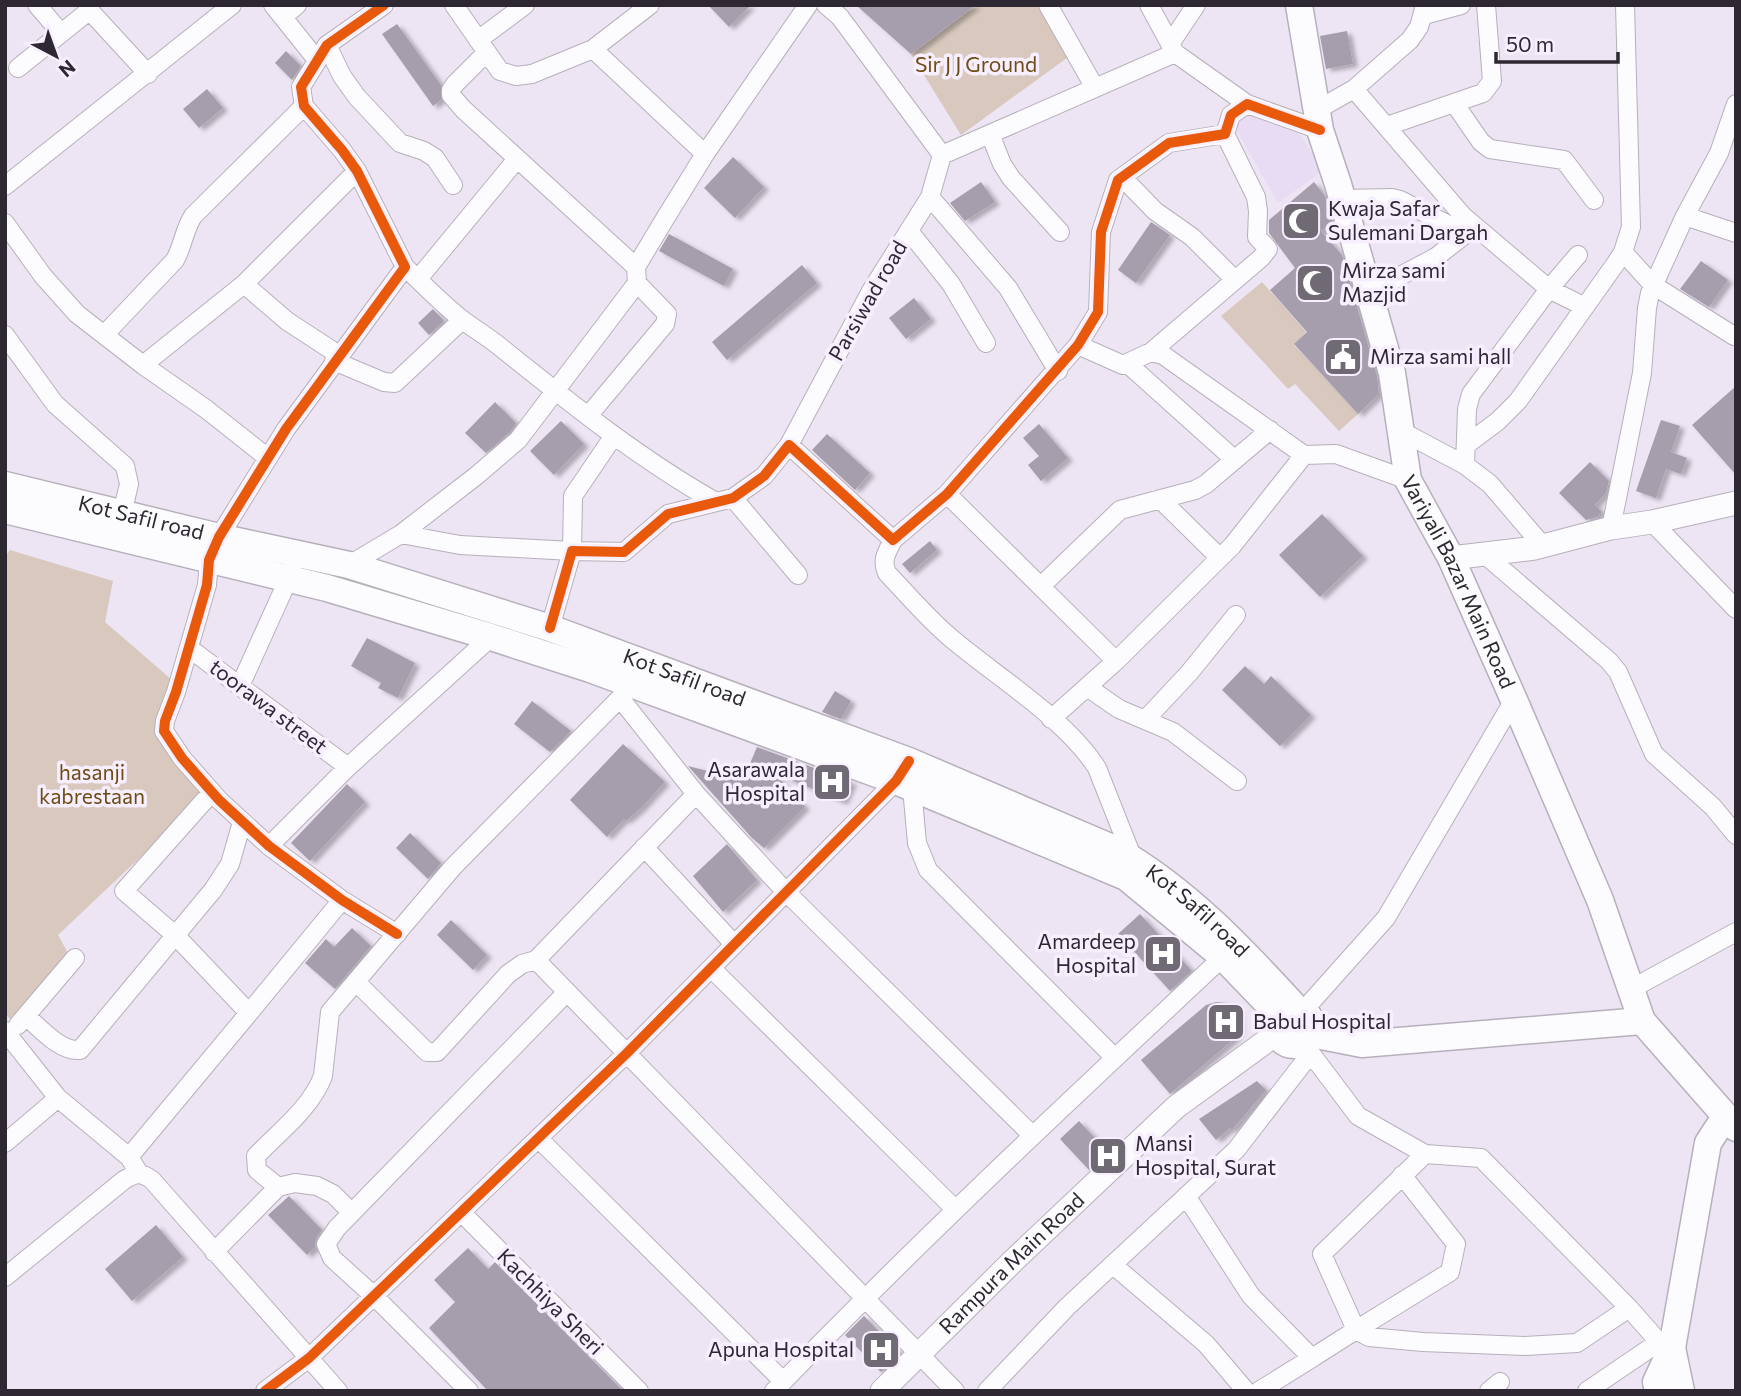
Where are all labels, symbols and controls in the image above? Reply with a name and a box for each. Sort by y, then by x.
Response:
north arrow [21,21,91,91]
scale bar [1496,21,1618,65]
text: 50 m [1506,31,1554,56]
park label: Sir J J Ground [915,51,1037,76]
text: N [55,56,80,83]
place label: Kwaja Safar Sulemani Dargah [1328,195,1488,244]
mosque icon: Kwaja Safar Sulemani Dargah [1280,200,1322,242]
street label: Parsiwad road [822,236,911,365]
place label: Mirza sami Mazjid [1342,257,1446,306]
mosque icon: Mirza sami Mazjid [1294,262,1336,304]
public building icon: Mirza sami hall [1322,336,1364,378]
place label: Mirza sami hall [1370,343,1511,368]
street label: Variyali Bazar Main Road [1397,470,1521,692]
street label: Kot Safil road [76,489,207,544]
street label: Kot Safil road [620,642,749,710]
street label: toorawa street [205,653,333,758]
place label: Asarawala Hospital [707,756,805,805]
park label: hasanji kabrestaan [39,759,145,808]
hospital icon: Asarawala Hospital [811,761,853,803]
street label: Kot Safil road [1142,858,1255,961]
place label: Amardeep Hospital [1037,928,1136,977]
hospital icon: Amardeep Hospital [1142,933,1184,975]
hospital icon: Babul Hospital [1205,1001,1247,1043]
place label: Babul Hospital [1253,1008,1391,1033]
place label: Mansi Hospital, Surat [1135,1130,1276,1179]
hospital icon: Mansi Hospital, Surat [1087,1135,1129,1177]
street label: Rampura Main Road [933,1187,1089,1338]
street label: Kachhiya Sheri [493,1243,609,1359]
hospital icon: Apuna Hospital [860,1329,902,1371]
place label: Apuna Hospital [708,1336,854,1361]

